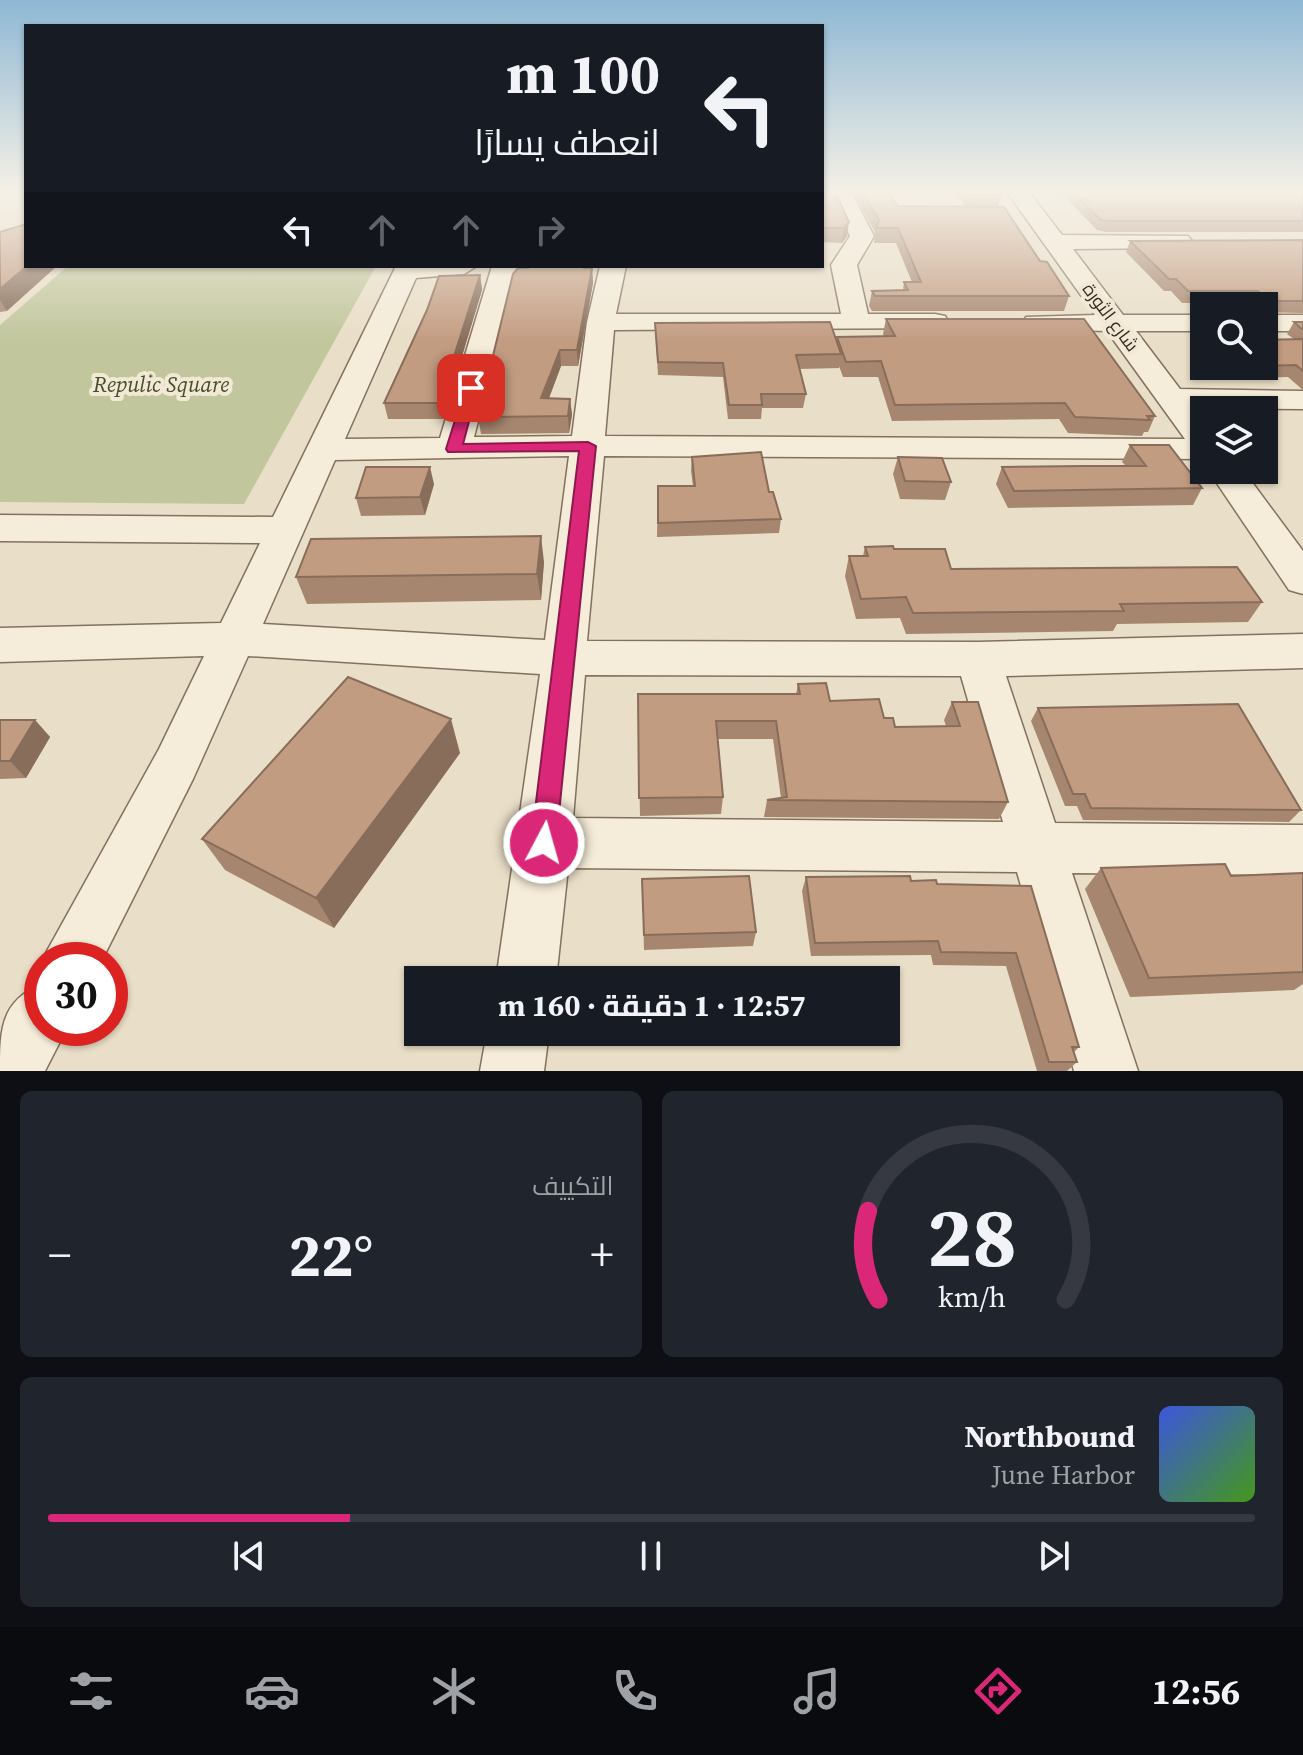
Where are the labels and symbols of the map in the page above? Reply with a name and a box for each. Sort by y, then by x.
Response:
street label: شارع الثورة [1077,278,1145,356]
pin [437,354,505,422]
park label: Repulic Square [92,369,229,399]
position arrow [502,801,586,885]
speed limit sign: 30 [24,942,128,1046]

